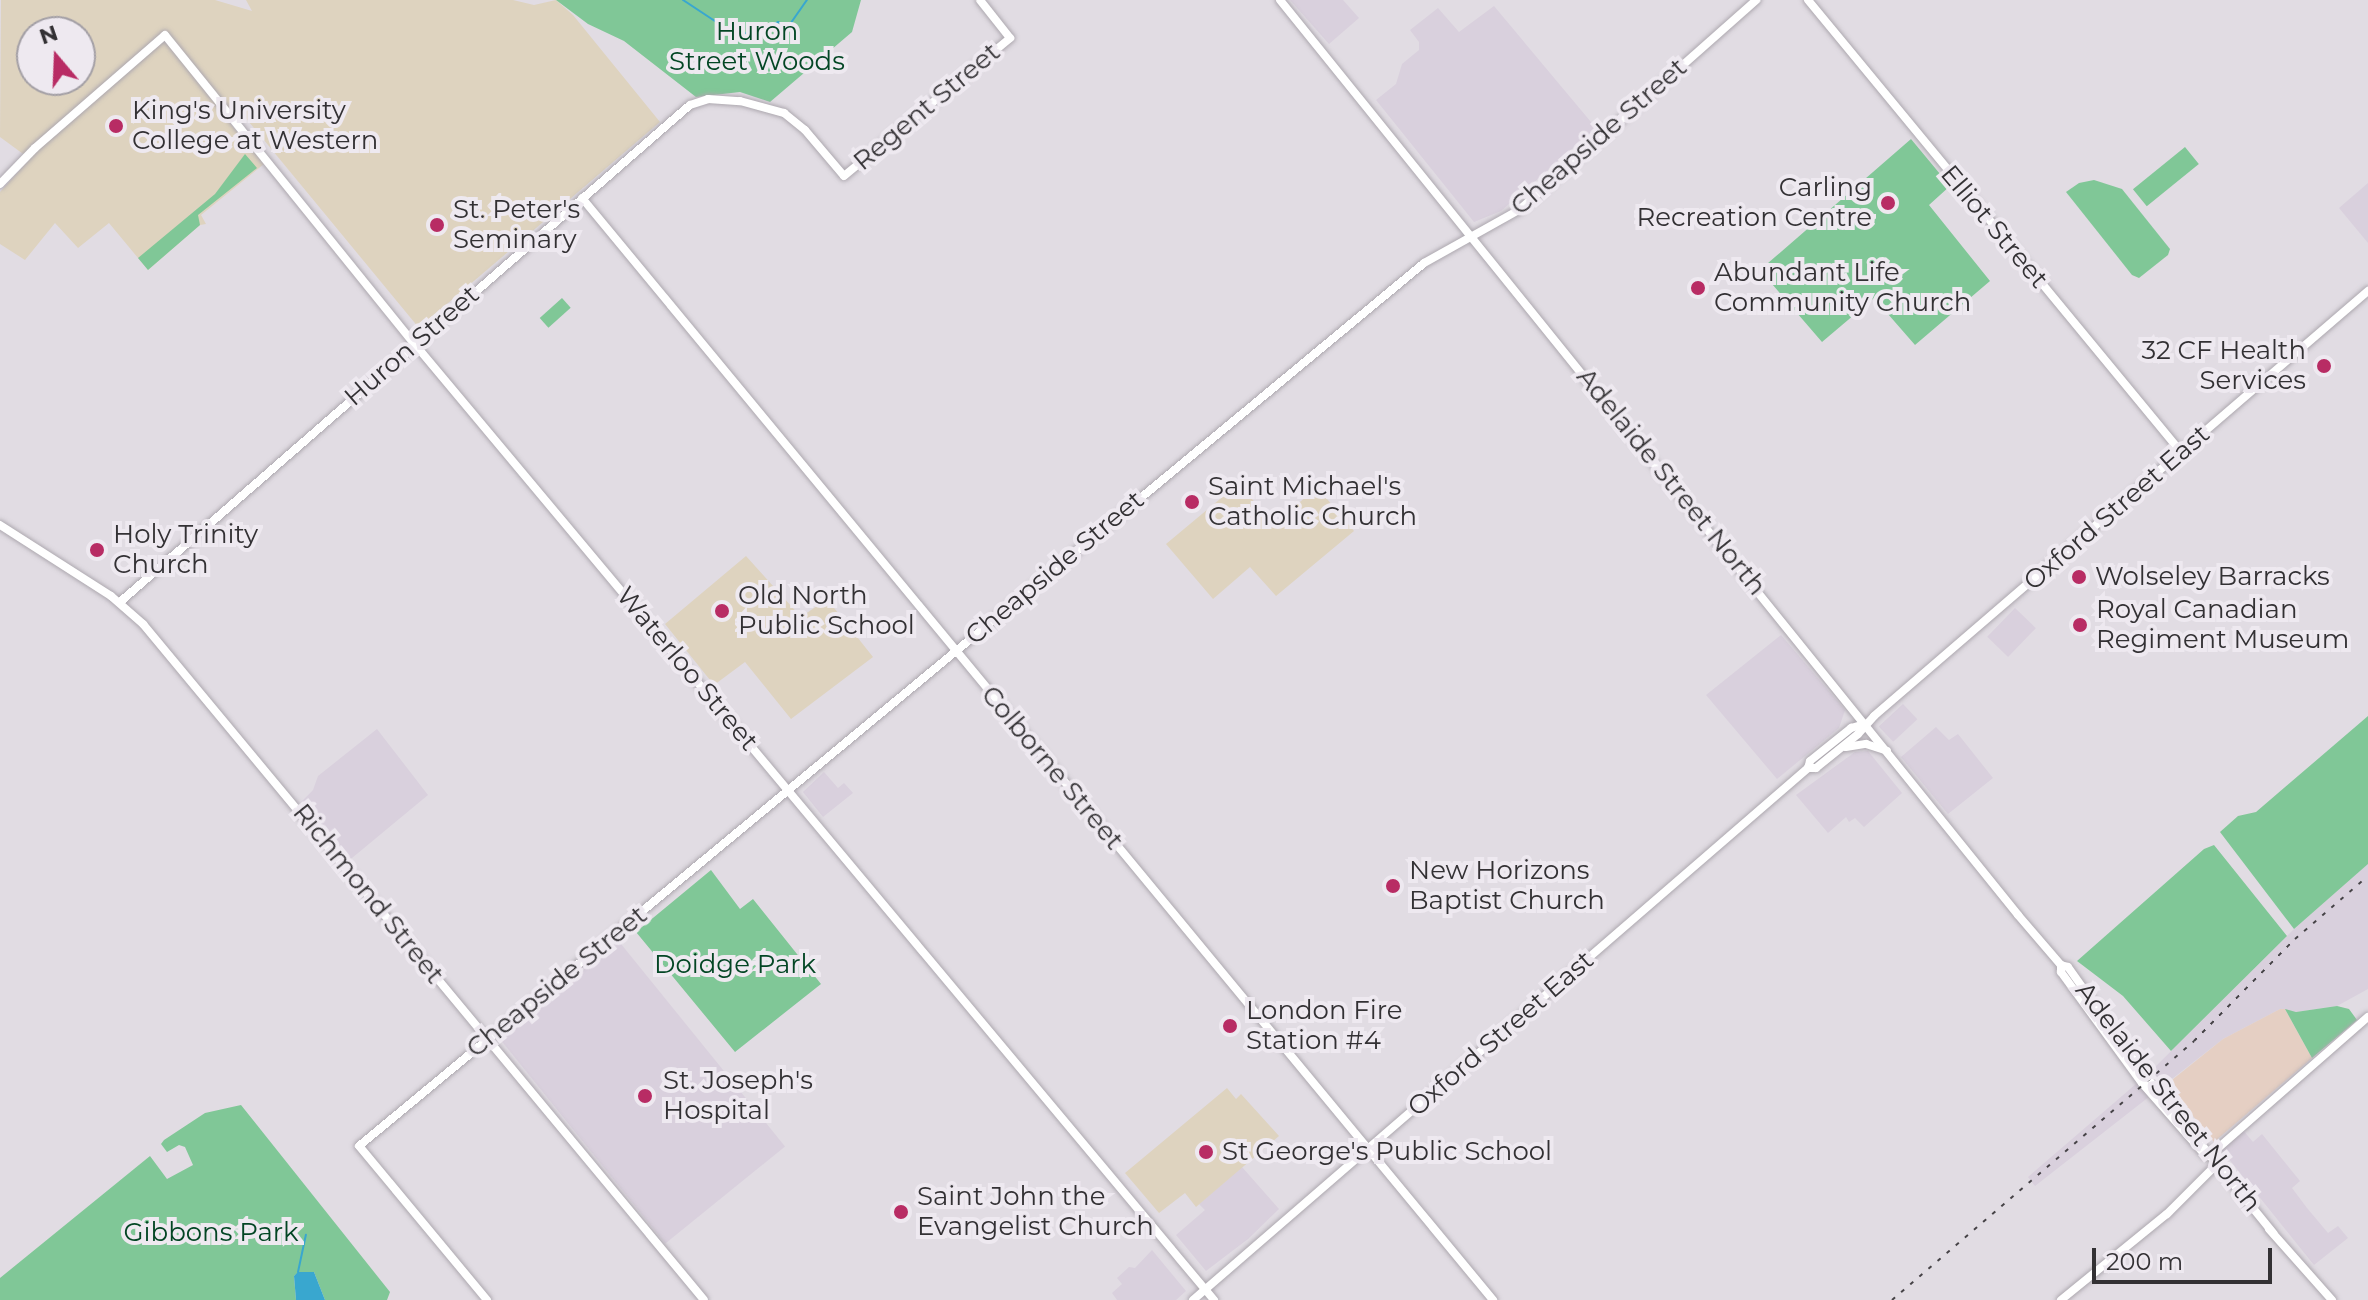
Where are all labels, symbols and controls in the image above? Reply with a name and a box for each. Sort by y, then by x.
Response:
north arrow [16,16,96,96]
park label: Huron Street Woods [669,16,845,78]
text: N [36,19,61,50]
street label: Regent Street [847,37,1007,177]
street label: Cheapside Street [1505,52,1693,222]
place label: King's University College at Western [132,95,378,156]
marker: King's University College at Western [107,117,125,135]
street label: Elliot Street [1934,159,2054,295]
place label: Carling Recreation Centre [1636,172,1872,234]
place label: St. Peter's Seminary [453,194,580,256]
marker: Carling Recreation Centre [1879,194,1897,212]
marker: St. Peter's Seminary [428,216,446,234]
place label: Abundant Life Community Church [1714,257,1971,318]
street label: Huron Street [338,279,486,413]
marker: Abundant Life Community Church [1689,279,1707,297]
place label: 32 CF Health Services [2141,335,2306,396]
marker: 32 CF Health Services [2313,355,2335,377]
street label: Adelaide Street North [1570,362,1772,602]
street label: Oxford Street East [2018,419,2216,597]
place label: Saint Michael's Catholic Church [1208,471,1417,532]
street label: Cheapside Street [960,484,1150,652]
marker: Saint Michael's Catholic Church [1183,493,1201,511]
place label: Holy Trinity Church [113,519,258,580]
marker: Holy Trinity Church [88,541,106,559]
place label: Wolseley Barracks [2095,561,2330,593]
marker: Wolseley Barracks [2070,568,2088,586]
place label: Old North Public School [738,580,915,642]
street label: Waterloo Street [610,581,764,757]
place label: Royal Canadian Regiment Museum [2096,594,2349,656]
marker: Old North Public School [713,602,731,620]
marker: Royal Canadian Regiment Museum [2071,616,2089,634]
street label: Colborne Street [974,680,1130,856]
street label: Richmond Street [286,798,450,990]
place label: New Horizons Baptist Church [1409,855,1605,916]
marker: New Horizons Baptist Church [1384,877,1402,895]
street label: Cheapside Street [461,900,653,1064]
street label: Oxford Street East [1402,945,1600,1123]
park label: Doidge Park [654,949,816,981]
street label: Adelaide Street North [2069,976,2267,1218]
place label: London Fire Station #4 [1246,995,1403,1056]
marker: London Fire Station #4 [1221,1017,1239,1035]
place label: St. Joseph's Hospital [663,1065,813,1126]
marker: St. Joseph's Hospital [634,1085,656,1107]
place label: St George's Public School [1222,1136,1552,1168]
marker: St George's Public School [1197,1143,1215,1161]
place label: Saint John the Evangelist Church [917,1181,1154,1242]
marker: Saint John the Evangelist Church [892,1203,910,1221]
park label: Gibbons Park [123,1217,299,1249]
scale bar [2096,1232,2276,1282]
text: 200 m [2106,1247,2183,1276]

